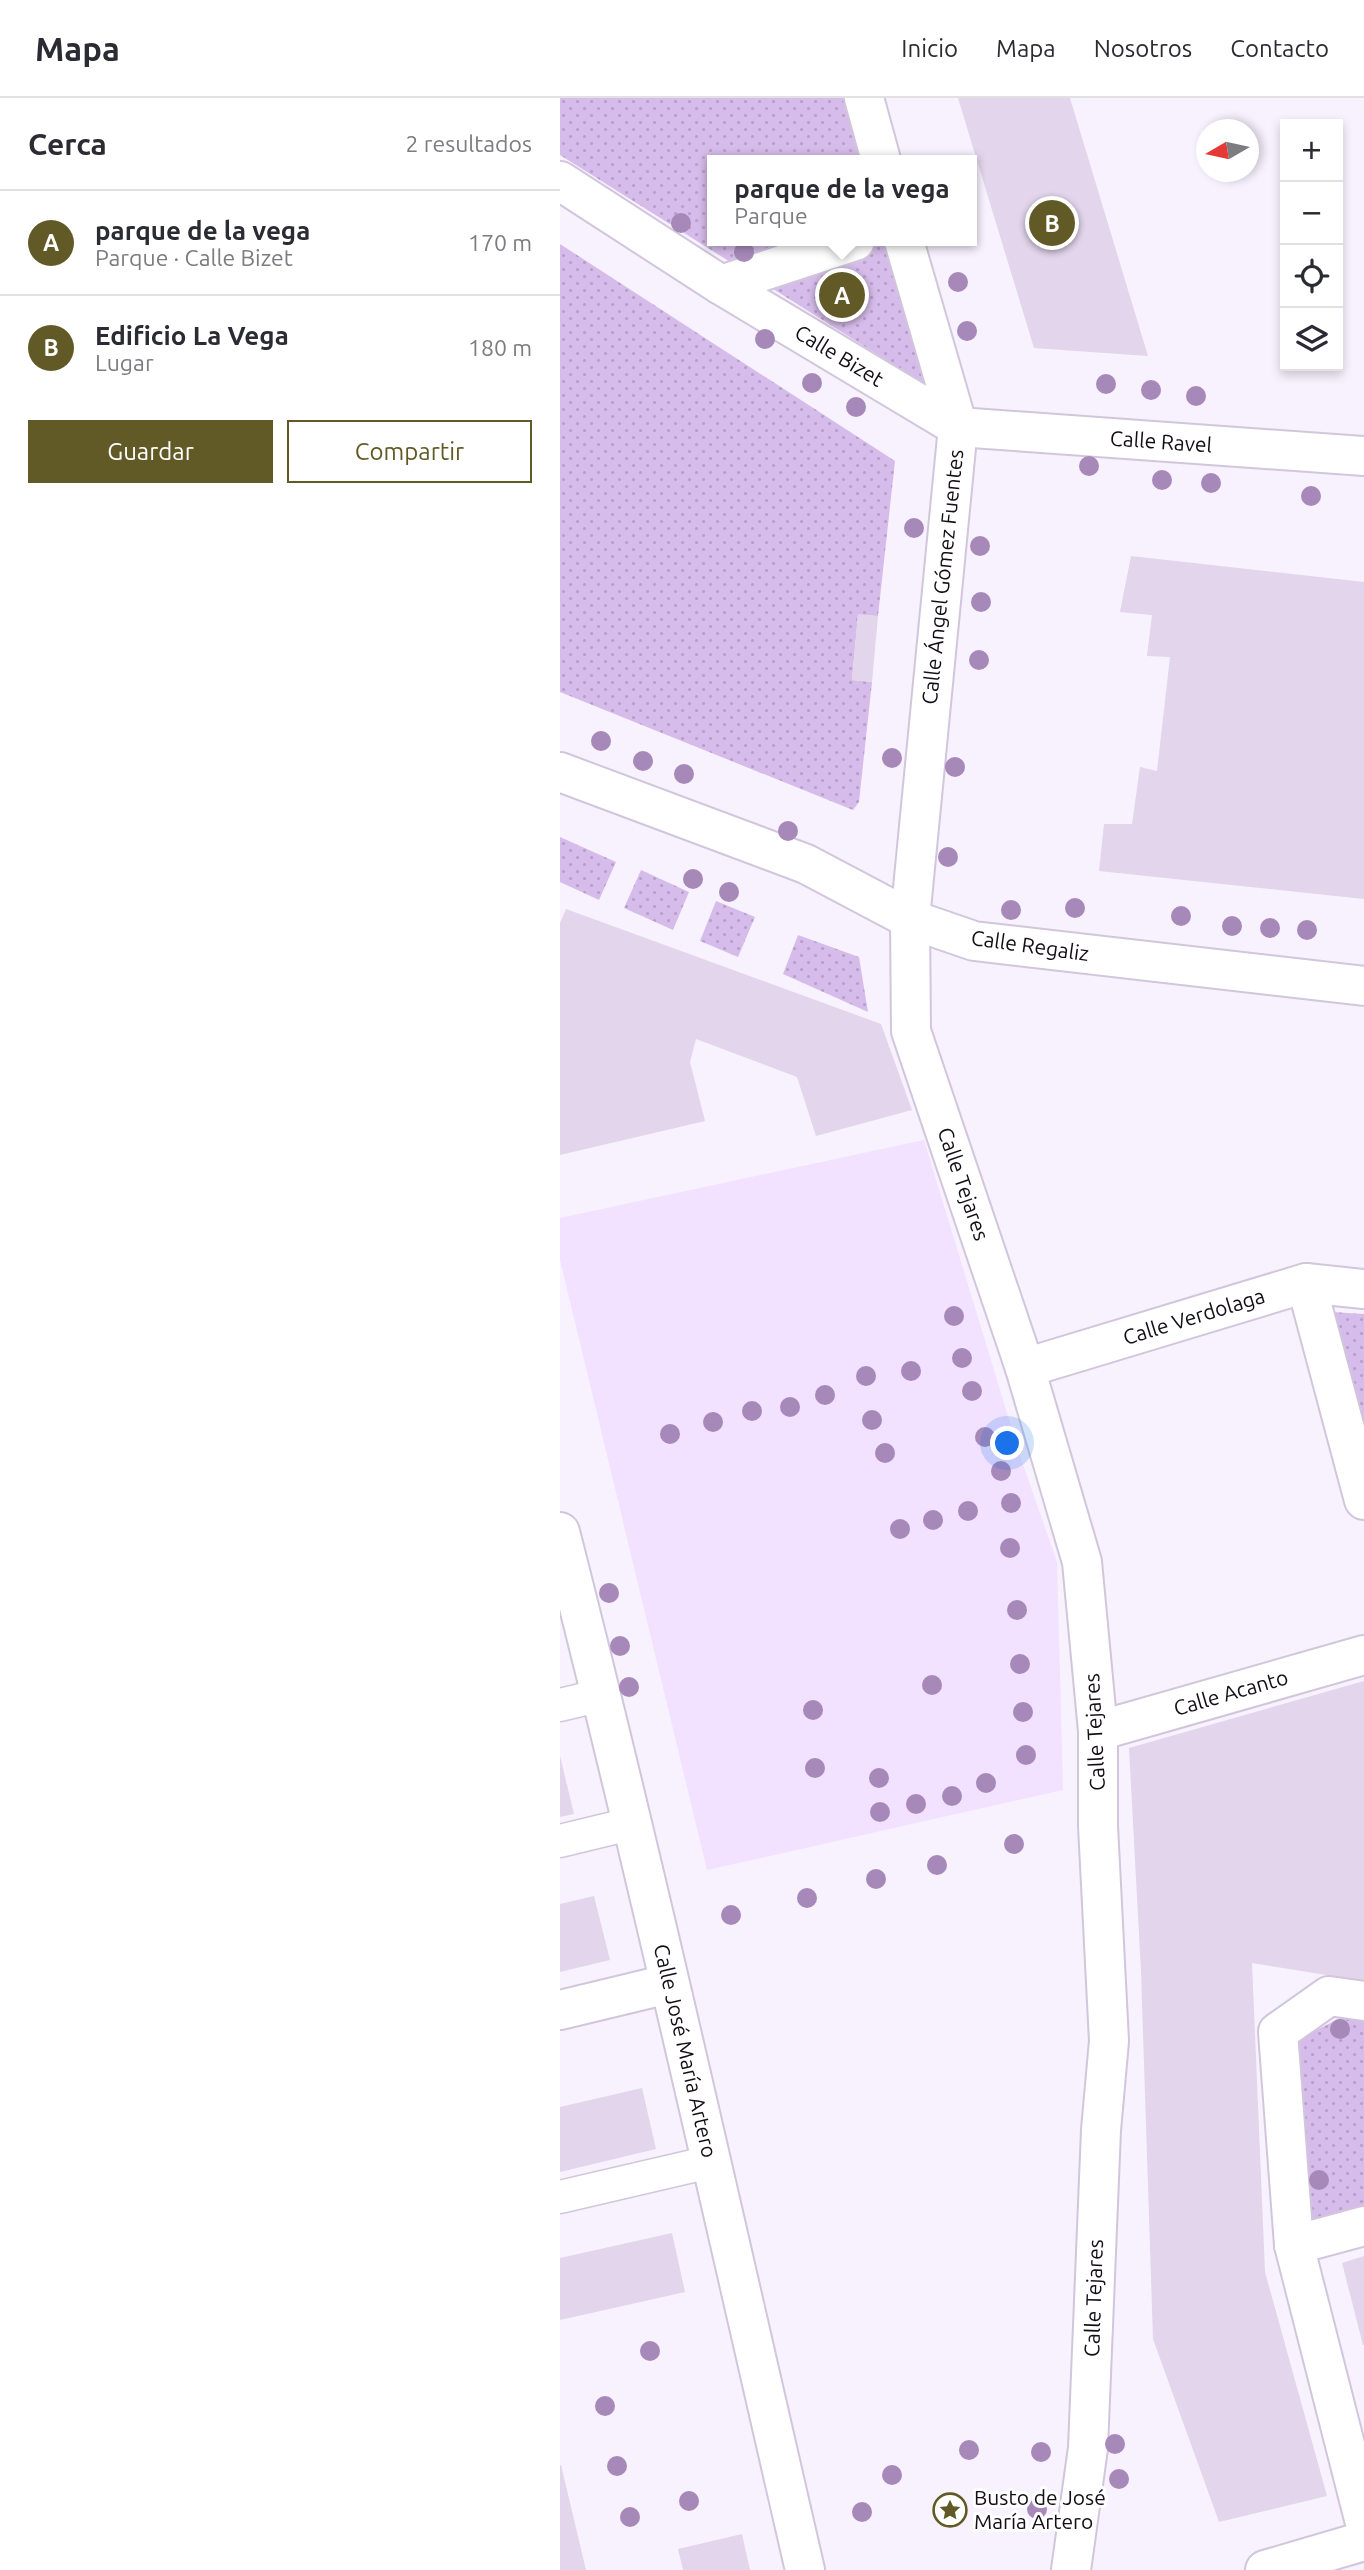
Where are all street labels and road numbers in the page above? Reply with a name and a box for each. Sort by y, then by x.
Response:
street label: Calle Bizet [791,319,888,391]
street label: Calle Ravel [1109,425,1213,457]
street label: Calle Ángel Gómez Fuentes [917,448,967,706]
street label: Calle Regaliz [970,925,1091,965]
street label: Calle Tejares [933,1124,994,1243]
street label: Calle Verdolaga [1120,1283,1267,1349]
street label: Calle Acanto [1171,1664,1291,1720]
street label: Calle Tejares [1079,1673,1109,1792]
street label: Calle José María Artero [650,1942,722,2160]
street label: Calle Tejares [1079,2239,1107,2357]

